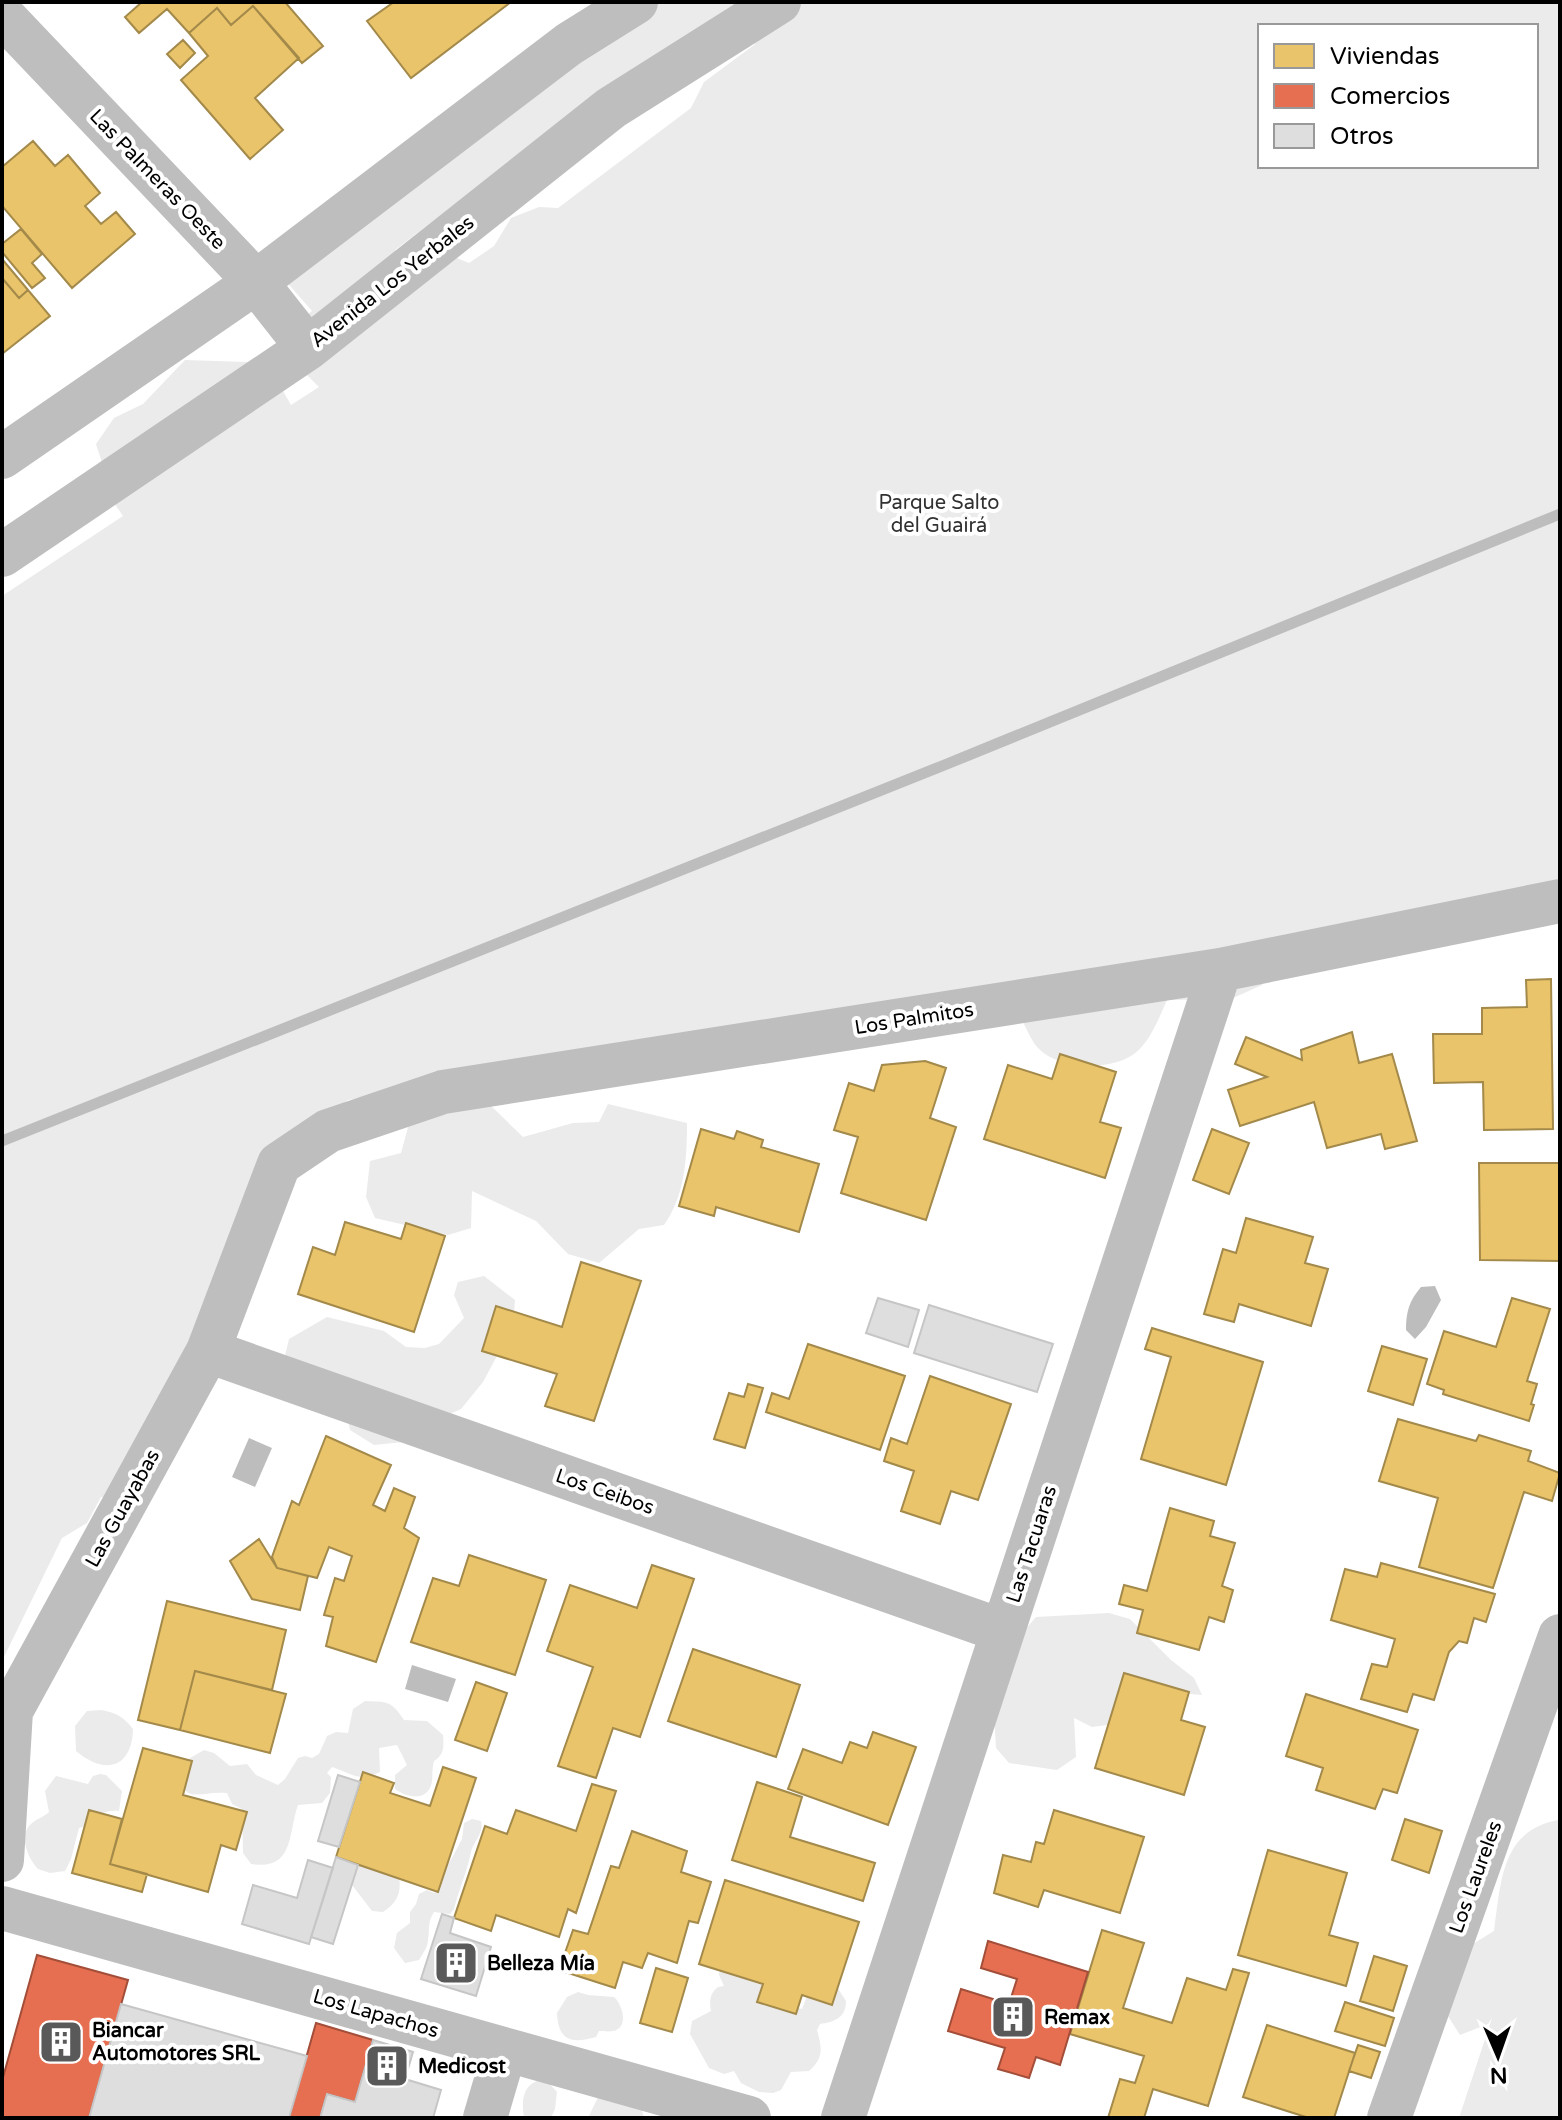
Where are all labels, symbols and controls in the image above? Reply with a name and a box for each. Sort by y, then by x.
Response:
legend [1258,24,1538,168]
text: Viviendas [1330,42,1439,71]
text: Comercios [1330,82,1450,111]
street label: Las Palmeras Oeste [84,105,230,255]
text: Otros [1330,122,1394,151]
street label: Avenida Los Yerbales [306,211,479,353]
park label: Parque Salto del Guairá [878,491,1000,538]
street label: Los Palmitos [853,998,975,1040]
street label: Las Guayabas [81,1445,165,1572]
street label: Los Ceibos [552,1464,657,1520]
street label: Las Tacuaras [1002,1483,1062,1606]
street label: Los Laureles [1444,1818,1507,1937]
building icon: Belleza Mía [432,1939,480,1987]
place label: Belleza Mía [487,1952,595,1976]
street label: Los Lapachos [310,1985,441,2043]
building icon: Remax [989,1993,1037,2041]
place label: Remax [1044,2006,1110,2030]
north arrow [1458,2016,1538,2096]
building icon: Biancar Automotores SRL [37,2018,85,2066]
place label: Biancar Automotores SRL [92,2019,261,2066]
building icon: Medicost [363,2042,411,2090]
place label: Medicost [418,2055,506,2079]
text: N [1489,2062,1508,2088]

